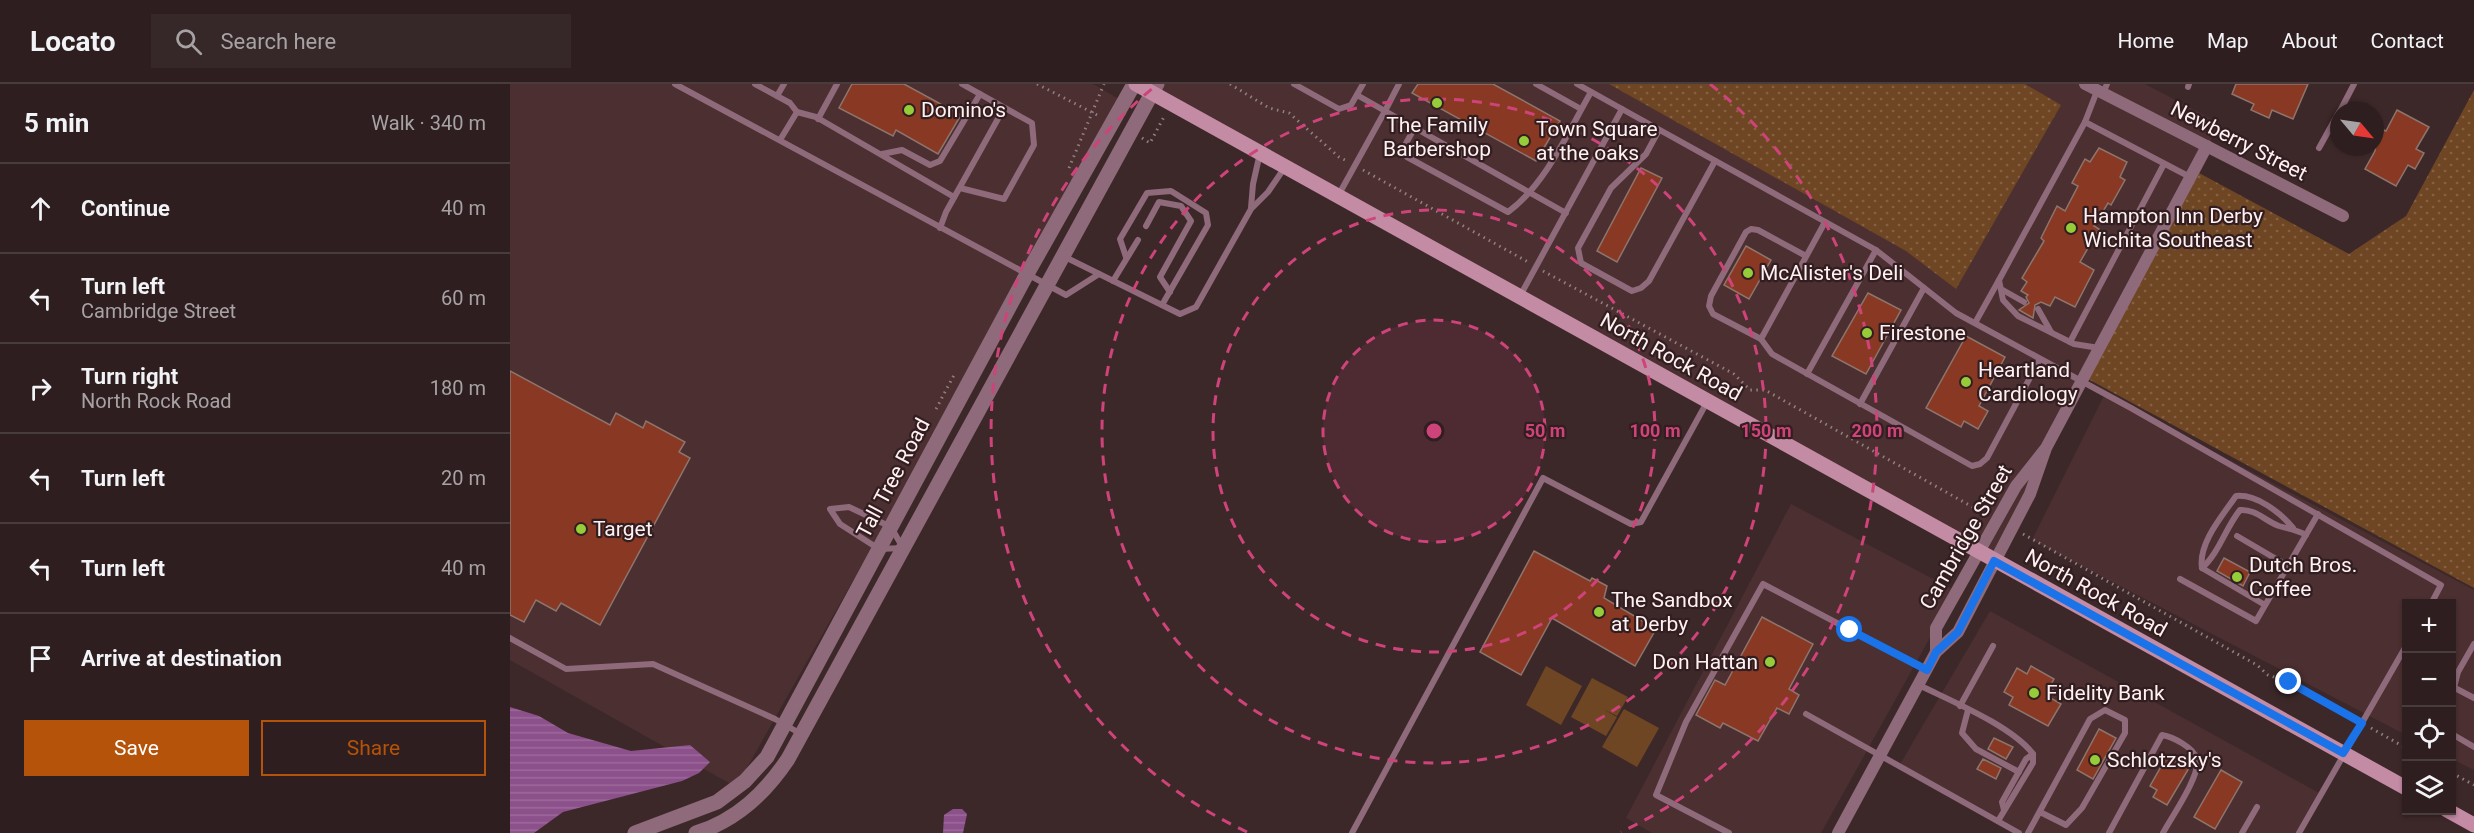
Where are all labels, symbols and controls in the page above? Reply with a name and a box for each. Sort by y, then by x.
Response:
search box [151,14,571,68]
text: Locato [30,25,115,58]
icon: search [172,25,205,58]
text: Search here [220,29,336,54]
text: Home [2118,29,2174,53]
text: Map [2207,29,2249,53]
text: About [2282,29,2338,53]
text: Contact [2371,29,2444,53]
marker: The Family Barbershop [1430,96,1444,110]
street label: Newberry Street [2167,96,2311,186]
place label: Domino's [921,98,1006,122]
north arrow [2330,102,2384,156]
marker: Domino's [902,103,916,117]
text: 5 min [24,108,89,138]
text: Walk · 340 m [371,111,486,135]
place label: The Family Barbershop [1383,113,1491,161]
place label: Town Square at the oaks [1536,117,1658,165]
marker: Town Square at the oaks [1517,134,1531,148]
icon: ahead [24,192,57,225]
text: Continue [81,196,170,221]
text: 40 m [441,196,486,220]
place label: Hampton Inn Derby Wichita Southeast [2083,204,2263,252]
marker: Hampton Inn Derby Wichita Southeast [2064,221,2078,235]
place label: McAlister's Deli [1760,261,1903,285]
marker: McAlister's Deli [1741,266,1755,280]
text: Turn left [81,274,165,299]
icon: left [24,282,57,315]
text: 60 m [441,286,486,310]
text: Cambridge Street [81,299,236,323]
street label: North Rock Road [1596,308,1746,406]
place label: Firestone [1879,321,1966,345]
marker: Firestone [1860,326,1874,340]
place label: Heartland Cardiology [1978,358,2078,406]
text: Turn right [81,364,178,389]
icon: right [24,372,57,405]
marker: Heartland Cardiology [1959,375,1973,389]
text: 180 m [430,376,486,400]
text: North Rock Road [81,389,232,413]
street label: Tall Tree Road [851,414,935,542]
text: 50 m [1525,420,1565,441]
text: 100 m [1629,420,1681,441]
text: 150 m [1740,420,1792,441]
text: 200 m [1851,420,1903,441]
centre of rings [1424,421,1444,441]
street label: Cambridge Street [1915,460,2017,614]
icon: left [24,462,57,495]
text: Turn left [81,466,165,491]
text: 20 m [441,466,486,490]
place label: Target [593,517,653,541]
marker: Target [574,522,588,536]
street label: North Rock Road [2021,544,2171,642]
icon: left [24,552,57,585]
place label: Dutch Bros. Coffee [2249,553,2357,601]
text: Turn left [81,556,165,581]
text: 40 m [441,556,486,580]
marker: Dutch Bros. Coffee [2230,570,2244,584]
place label: The Sandbox at Derby [1611,588,1733,636]
map controls [2402,599,2456,815]
button: + [2402,599,2456,653]
marker: The Sandbox at Derby [1592,605,1606,619]
route start [1836,616,1862,642]
icon: arrive [24,642,57,675]
text: Arrive at destination [81,646,282,671]
place label: Don Hattan [1652,650,1758,674]
button: − [2402,653,2456,707]
marker: Don Hattan [1763,655,1777,669]
route end [2275,668,2301,694]
place label: Fidelity Bank [2046,681,2165,705]
marker: Fidelity Bank [2027,686,2041,700]
button: locate [2402,707,2456,761]
button: Save [24,720,249,776]
button: Share [261,720,486,776]
place label: Schlotzsky's [2107,748,2222,772]
marker: Schlotzsky's [2088,753,2102,767]
button: layers [2402,761,2456,815]

